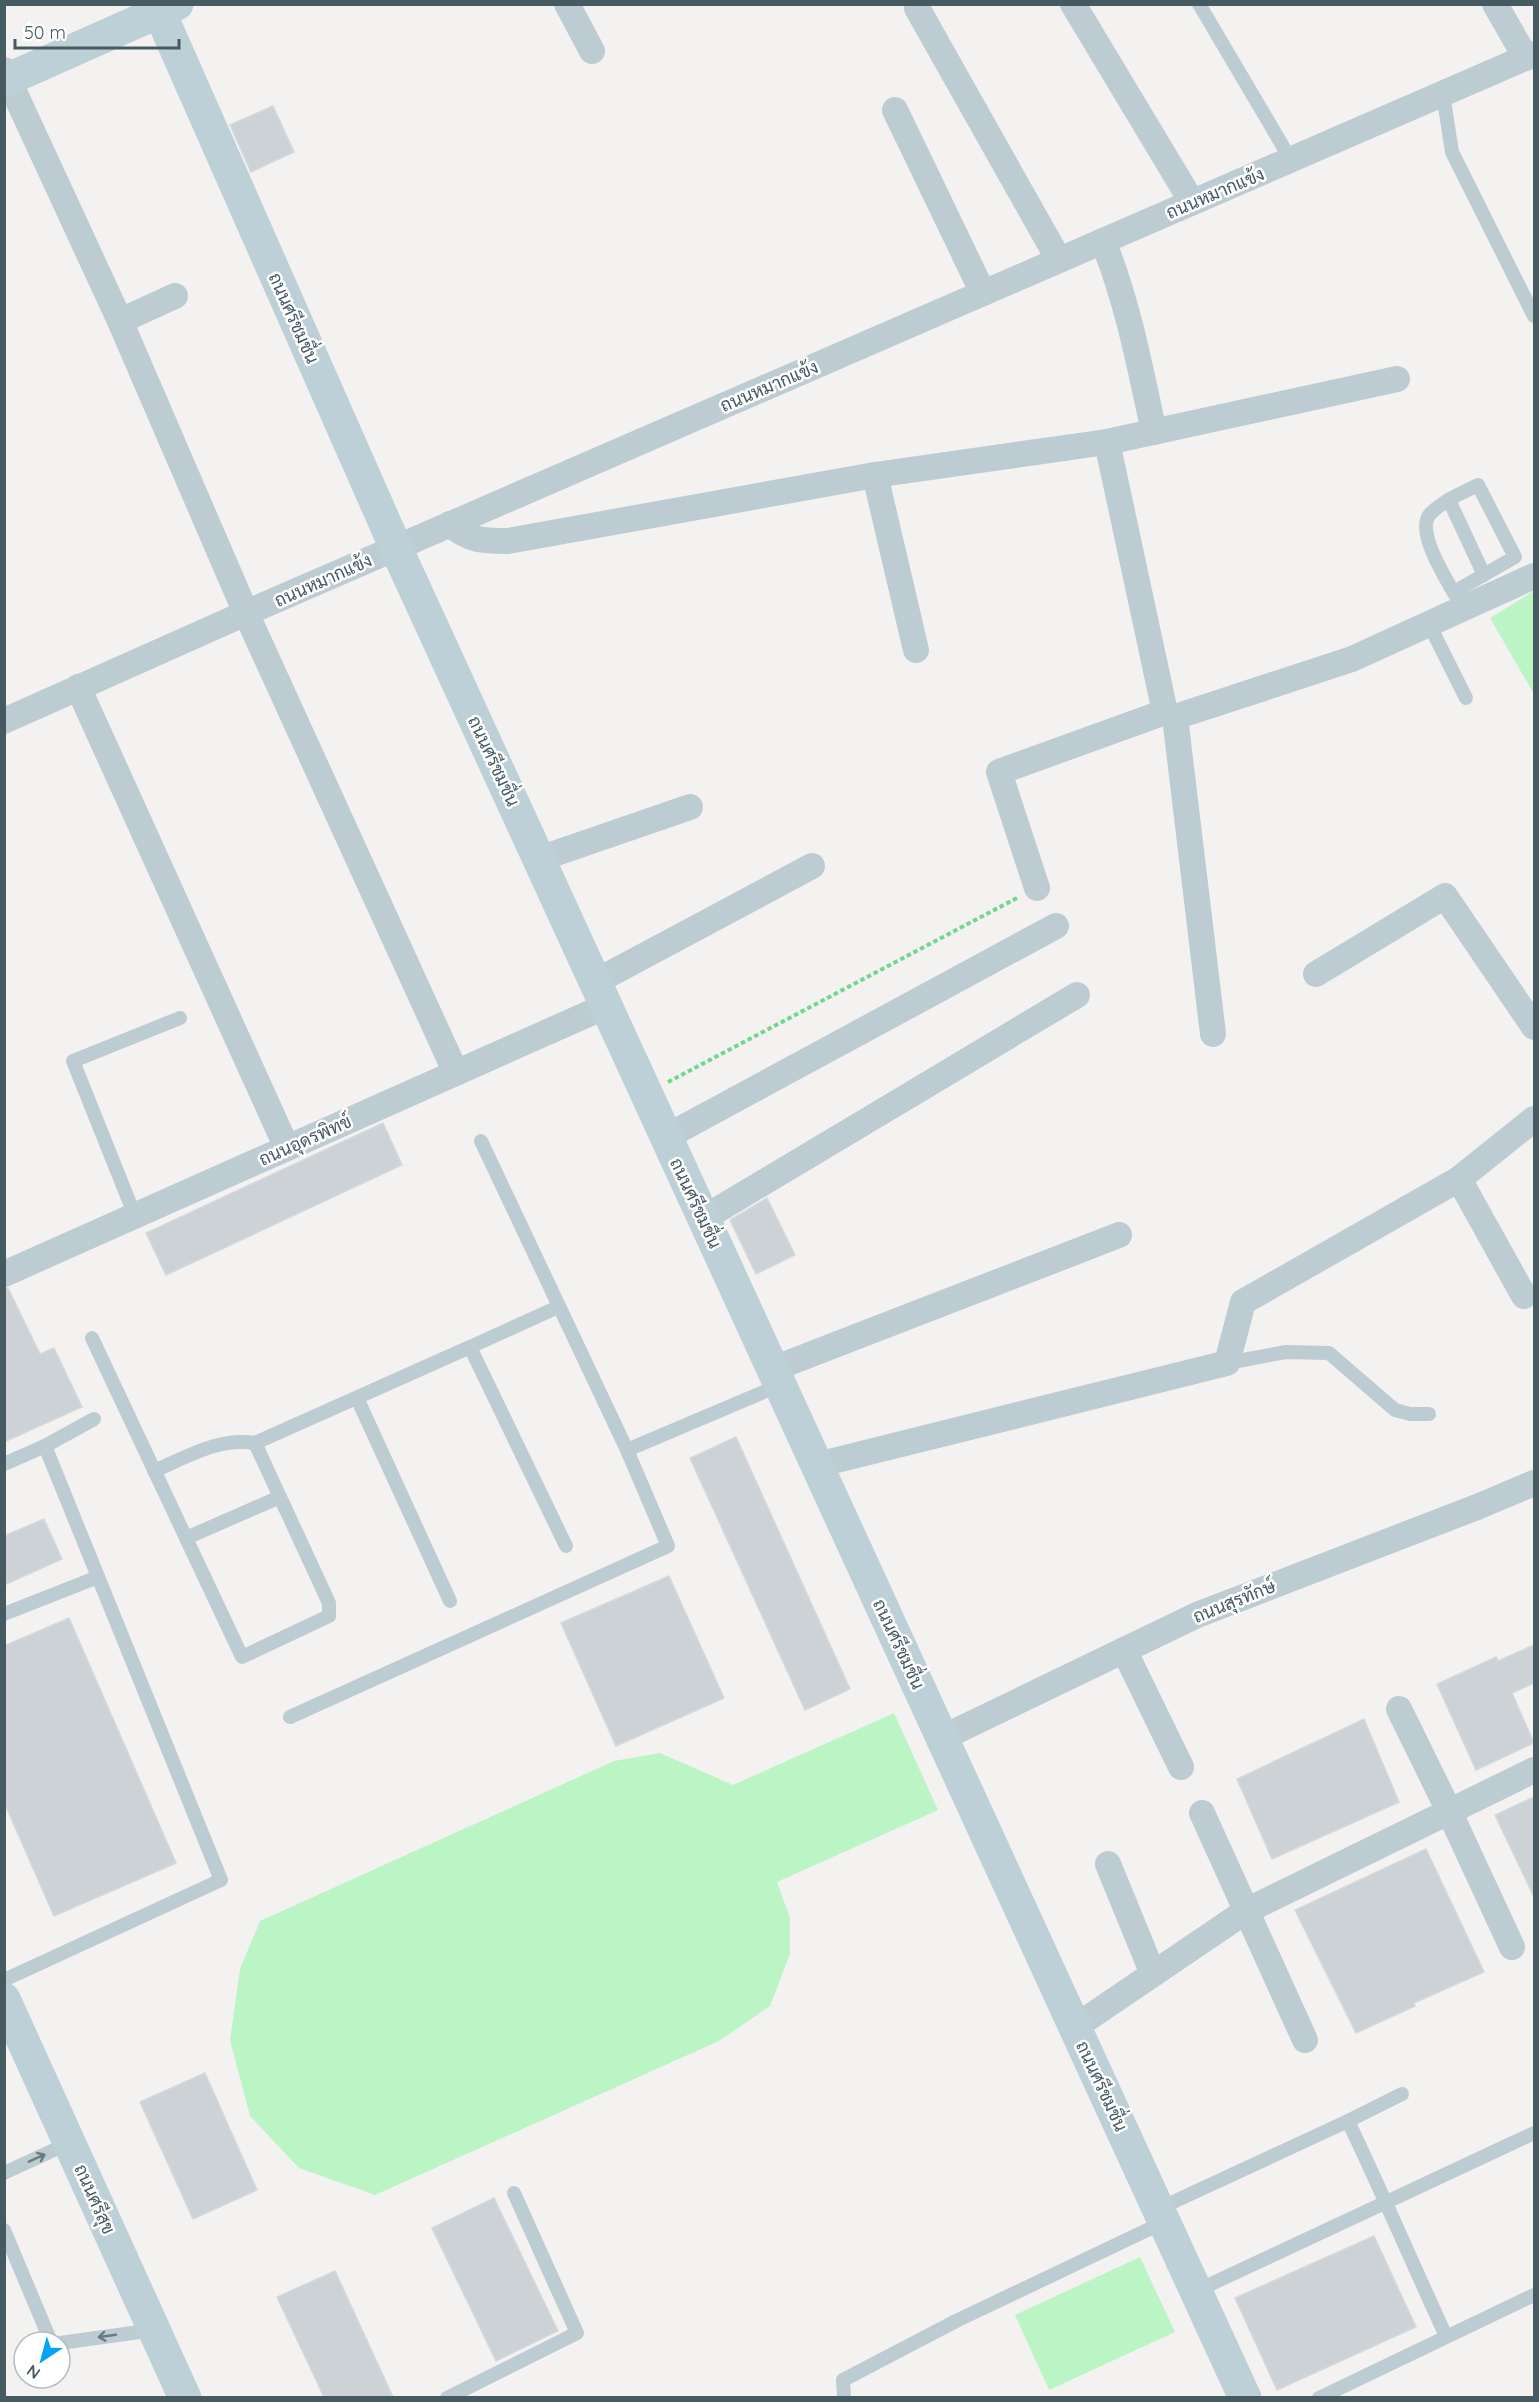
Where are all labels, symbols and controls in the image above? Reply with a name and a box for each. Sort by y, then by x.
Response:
scale bar [15,12,178,50]
text: 50 m [24,21,66,44]
street label: ถนนหมากแข้ง [1163,162,1267,224]
street label: ถนนศรีชมชื่น [264,267,328,367]
street label: ถนนหมากแข้ง [717,355,821,417]
street label: ถนนหมากแข้ง [271,548,375,612]
street label: ถนนศรีชมชื่น [463,710,529,810]
street label: ถนนอุดรพิทข์ [255,1108,355,1172]
street label: ถนนศรีชมชื่น [665,1152,731,1252]
street label: ถนนสุรทักษ์ [1189,1573,1280,1629]
street label: ถนนศรีชมชื่น [868,1593,934,1693]
street label: ถนนศรีชมชื่น [1071,2035,1137,2135]
one-way arrow [27,2151,45,2163]
street label: ถนนศรีสุข [69,2160,121,2238]
north arrow [12,2330,72,2390]
one-way arrow [98,2331,118,2342]
text: N [23,2361,44,2384]

